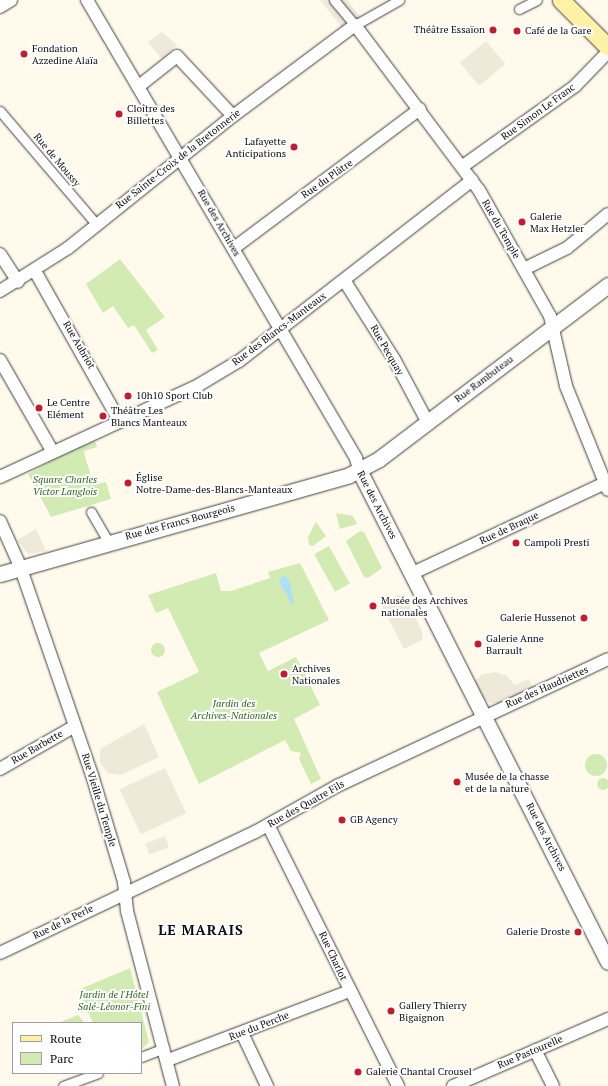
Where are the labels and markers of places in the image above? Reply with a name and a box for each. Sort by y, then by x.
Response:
place label: Théâtre Essaïon [414,24,485,36]
marker: Théâtre Essaïon [488,25,498,35]
place label: Café de la Gare [525,25,591,37]
marker: Café de la Gare [512,26,522,36]
place label: Fondation Azzedine Alaïa [32,42,98,66]
marker: Fondation Azzedine Alaïa [19,49,29,59]
place label: Cloître des Billettes [127,102,175,126]
marker: Cloître des Billettes [114,109,124,119]
place label: Lafayette Anticipations [226,135,286,158]
marker: Lafayette Anticipations [289,142,299,152]
place label: Galerie Max Hetzler [530,210,584,234]
marker: Galerie Max Hetzler [517,217,527,227]
place label: 10h10 Sport Club [136,390,213,402]
marker: 10h10 Sport Club [123,391,133,401]
place label: Le Centre Elément [47,396,90,420]
marker: Le Centre Elément [34,403,44,413]
place label: Théâtre Les Blancs Manteaux [111,404,187,428]
marker: Théâtre Les Blancs Manteaux [98,411,108,421]
place label: Église Notre-Dame-des-Blancs-Manteaux [136,471,293,494]
marker: Église Notre-Dame-des-Blancs-Manteaux [123,478,133,488]
place label: Campoli Presti [524,537,590,549]
marker: Campoli Presti [511,538,521,548]
place label: Musée des Archives nationales [381,594,468,618]
marker: Musée des Archives nationales [368,601,378,611]
place label: Galerie Hussenot [500,612,576,624]
marker: Galerie Hussenot [579,613,589,623]
place label: Galerie Anne Barrault [486,632,544,656]
marker: Galerie Anne Barrault [473,639,483,649]
place label: Archives Nationales [292,662,340,686]
marker: Archives Nationales [279,669,289,679]
place label: Musée de la chasse et de la nature [465,770,549,794]
marker: Musée de la chasse et de la nature [452,777,462,787]
place label: GB Agency [350,814,398,826]
marker: GB Agency [337,815,347,825]
place label: Galerie Droste [506,926,570,938]
marker: Galerie Droste [573,927,583,937]
place label: Gallery Thierry Bigaignon [399,999,466,1022]
marker: Gallery Thierry Bigaignon [386,1006,396,1016]
place label: Galerie Chantal Crousel [366,1066,472,1078]
marker: Galerie Chantal Crousel [353,1067,363,1077]

